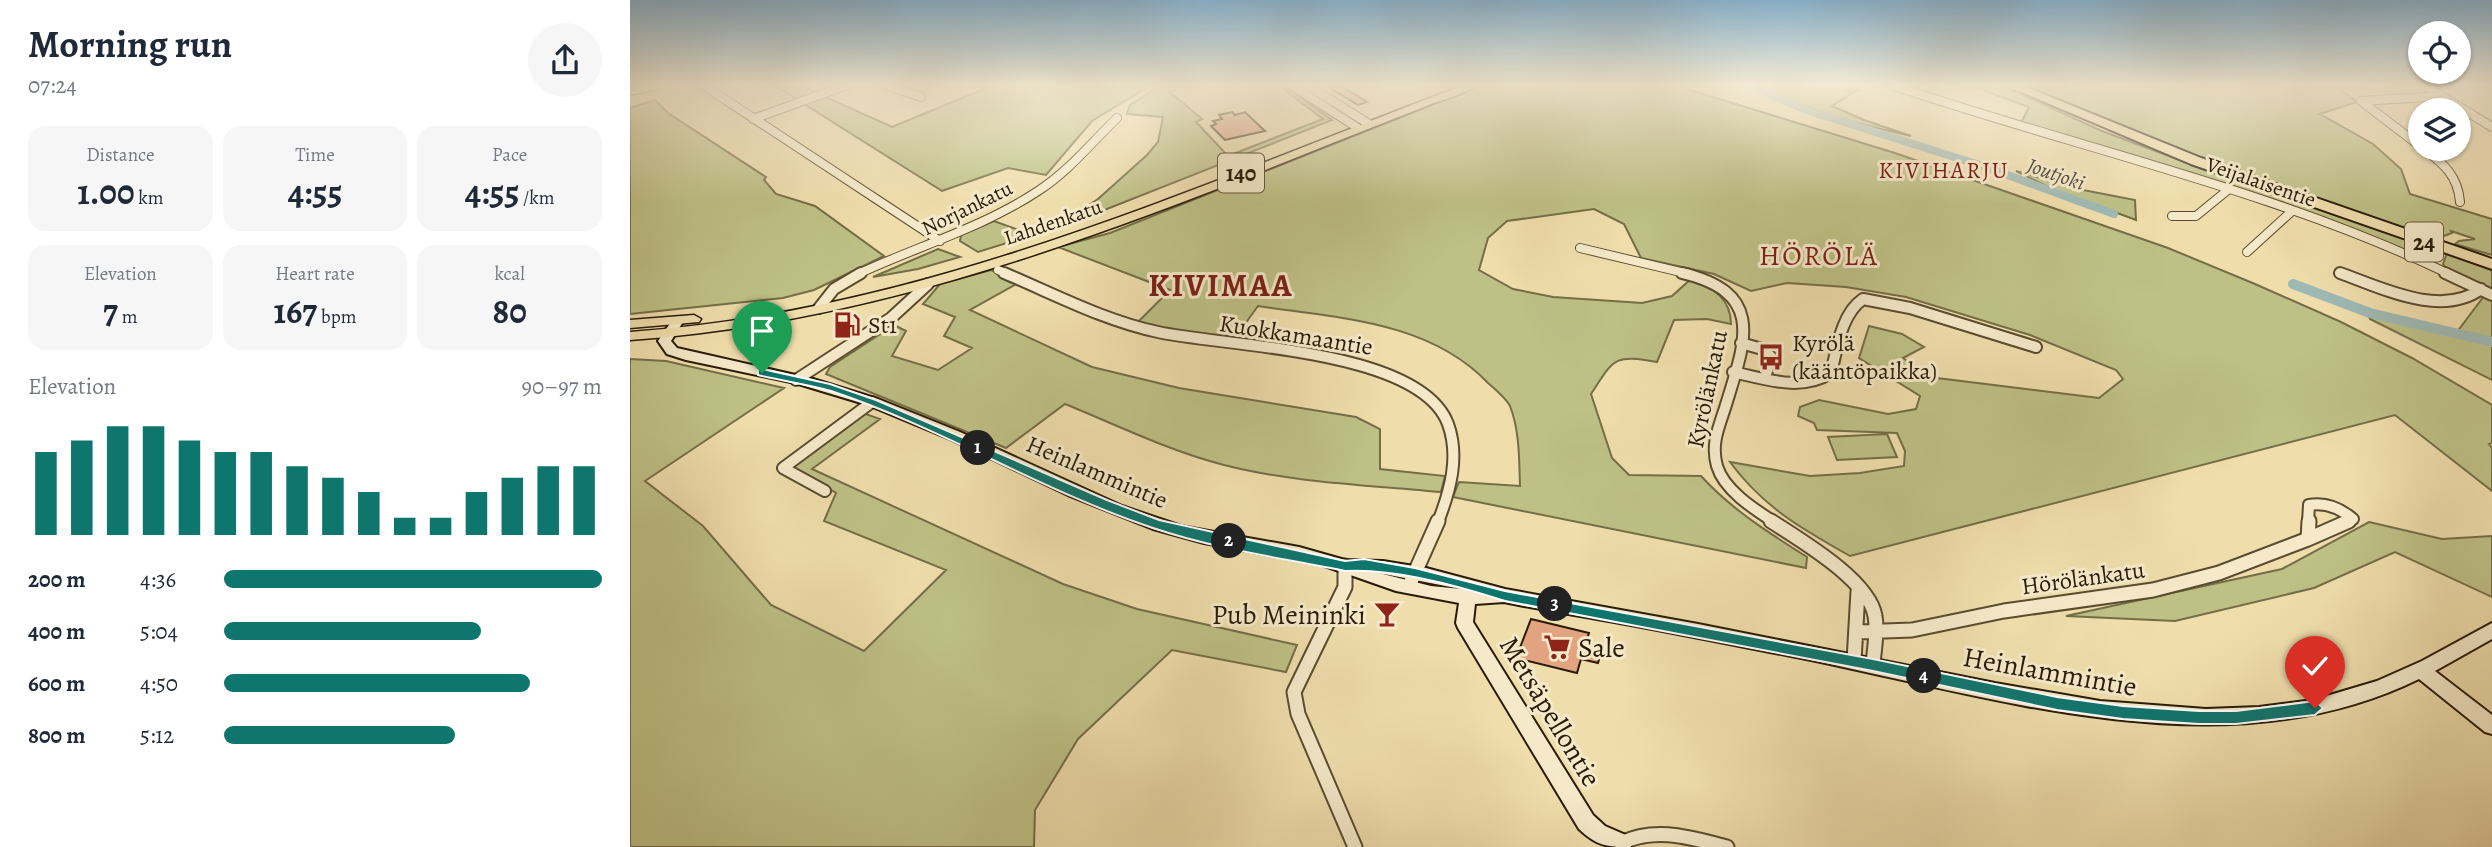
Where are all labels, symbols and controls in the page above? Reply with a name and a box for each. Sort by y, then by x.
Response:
text: Morning run [28,18,232,70]
map controls [2408,21,2471,161]
button: locate [2408,21,2471,84]
button: share [528,23,602,97]
text: 07:24 [28,70,77,101]
button: layers [2408,98,2471,161]
text: Distance [86,142,154,168]
text: Time [295,142,335,168]
text: Pace [492,142,527,168]
street label: Veijalaisentie [2202,150,2319,214]
water label: Joutjoki [2023,151,2088,197]
road number: 140 [1218,154,1264,192]
district label: KIVIHARJU [1879,155,2009,186]
text: 1.00 [77,168,135,216]
text: 4:55 [288,168,342,216]
text: 4:55 [465,168,519,216]
street label: Norjankatu [917,174,1018,242]
text: km [135,185,164,211]
text: /km [519,185,555,211]
street label: Lahdenkatu [1000,192,1106,252]
road number: 24 [2405,222,2443,262]
district label: HÖRÖLÄ [1759,237,1879,275]
text: Elevation [84,261,157,287]
text: Heart rate [275,261,355,287]
text: kcal [494,261,525,287]
district label: KIVIMAA [1148,263,1294,307]
text: 7 [103,287,118,335]
text: 167 [273,287,317,335]
text: 80 [492,287,527,335]
pin [732,301,792,373]
text: m [118,304,138,330]
text: bpm [317,304,357,330]
street label: Kuokkamaantie [1217,307,1375,363]
place label: St1 [868,309,897,341]
fuel station icon: St1 [832,310,862,340]
icon: arrive [743,312,781,350]
street label: Kyrölänkatu [1679,327,1735,451]
place label: Kyrölä (kääntöpaikka) [1792,327,1937,387]
bus stop icon: Kyrölä (kääntöpaikka) [1756,342,1786,372]
text: Elevation [28,371,116,402]
text: 90–97 m [521,371,602,402]
street label: Heinlammintie [1021,428,1173,516]
pin: 1 [960,430,996,466]
text: 1 [974,434,981,460]
pin: 2 [1212,524,1246,558]
text: 2 [1224,527,1233,553]
street label: Hörölänkatu [2019,554,2147,602]
text: 200 m [28,564,86,595]
text: 4:36 [140,564,176,595]
pin: 3 [1538,586,1572,622]
text: 3 [1550,590,1559,616]
place label: Pub Meininki [1212,596,1366,634]
bar icon: Pub Meininki [1372,599,1402,629]
text: 400 m [28,616,85,647]
text: 5:04 [140,616,178,647]
street label: Metsäpellontie [1490,629,1610,794]
place label: Sale [1578,629,1625,667]
supermarket icon: Sale [1542,632,1572,662]
pin [2285,636,2345,708]
street label: Heinlammintie [1960,638,2140,706]
icon: check [2296,647,2334,685]
pin: 4 [1906,658,1942,694]
text: 4 [1919,662,1928,688]
text: 600 m [28,668,85,699]
text: 4:50 [140,668,178,699]
text: 800 m [28,720,85,751]
text: 5:12 [140,720,174,751]

